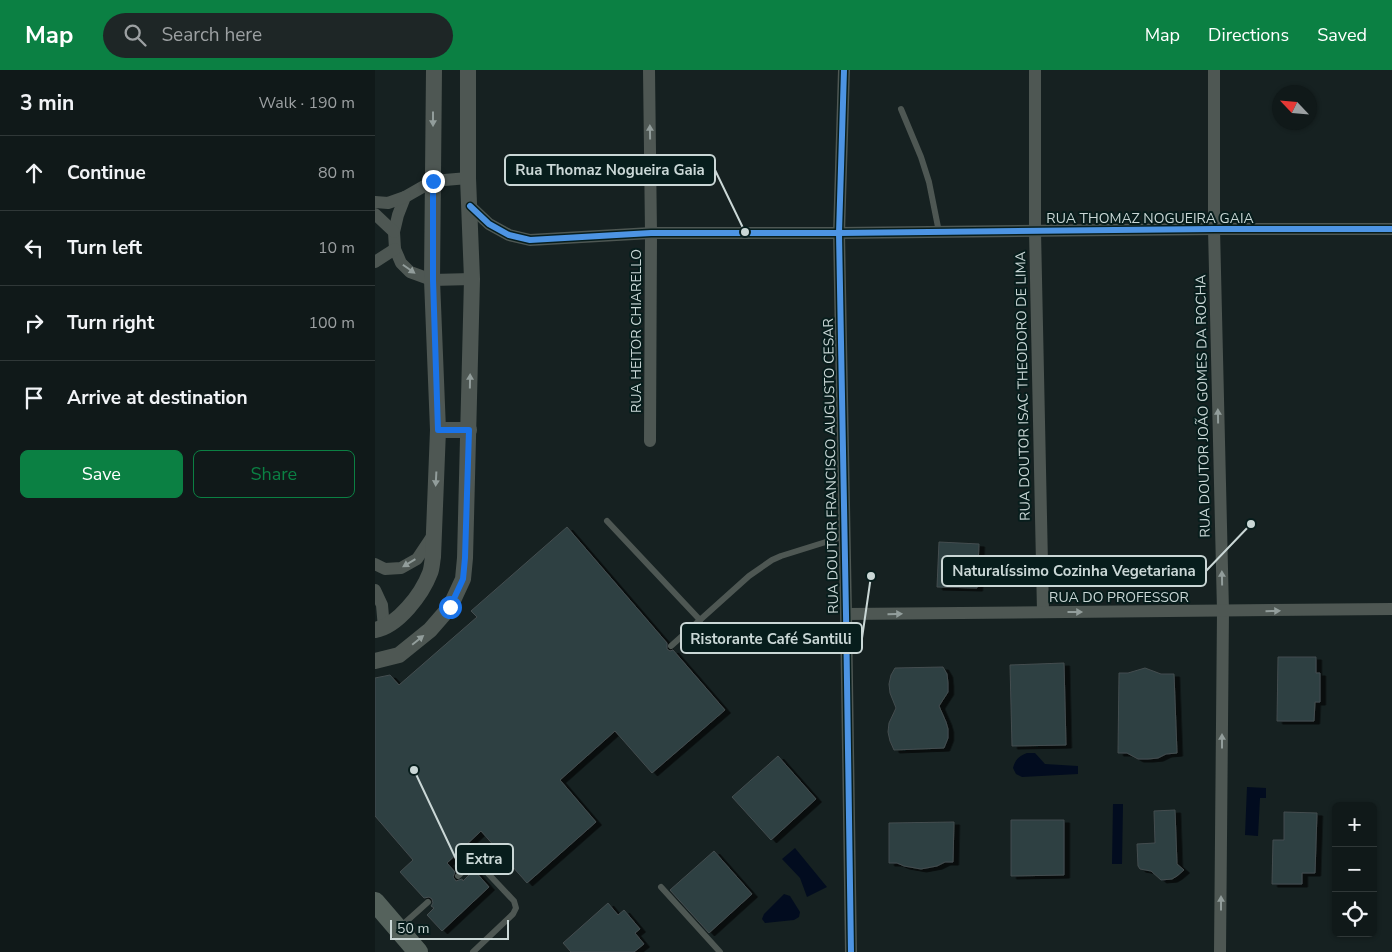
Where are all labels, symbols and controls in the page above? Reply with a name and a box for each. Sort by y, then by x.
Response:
search box [103,13,453,58]
text: Map [25,19,73,51]
icon: search [121,21,149,49]
text: Search here [161,22,262,48]
text: Map [1145,23,1180,47]
text: Directions [1208,23,1289,47]
text: Saved [1317,23,1367,47]
north arrow [1272,85,1317,130]
text: 3 min [20,89,74,117]
text: Walk · 190 m [259,92,355,114]
one-way arrow [429,111,437,127]
one-way arrow [646,123,654,139]
callout: Rua Thomaz Nogueira Gaia [505,155,715,185]
icon: ahead [20,159,48,187]
text: Continue [67,160,146,186]
text: Rua Thomaz Nogueira Gaia [515,160,705,180]
text: 80 m [318,162,355,184]
route end [422,170,445,193]
street label: RUA THOMAZ NOGUEIRA GAIA [1046,209,1254,228]
icon: left [20,234,48,262]
text: Turn left [67,235,142,261]
text: 10 m [318,237,355,259]
street label: RUA HEITOR CHIARELLO [627,249,646,413]
street label: RUA DOUTOR ISAC THEODORO DE LIMA [1011,251,1035,521]
one-way arrow [402,264,416,274]
street label: RUA DOUTOR JOÃO GOMES DA ROCHA [1191,274,1215,538]
icon: right [20,309,48,337]
text: Turn right [67,310,154,336]
text: 100 m [308,312,355,334]
street label: RUA DOUTOR FRANCISCO AUGUSTO CESAR [819,318,843,614]
one-way arrow [466,373,474,389]
icon: arrive [20,384,48,412]
text: Arrive at destination [67,385,248,411]
one-way arrow [1214,408,1222,424]
button: Save [20,450,183,498]
button: Share [193,450,355,498]
one-way arrow [431,471,439,487]
callout: Naturalíssimo Cozinha Vegetariana [942,556,1206,586]
one-way arrow [403,558,416,567]
text: Naturalíssimo Cozinha Vegetariana [952,561,1196,581]
one-way arrow [1218,570,1226,586]
street label: RUA DO PROFESSOR [1049,588,1189,607]
route start [439,596,462,619]
one-way arrow [1265,606,1281,614]
one-way arrow [1067,608,1083,616]
one-way arrow [887,610,903,618]
callout: Ristorante Café Santilli [681,623,862,653]
text: Ristorante Café Santilli [690,629,852,649]
one-way arrow [411,635,424,646]
one-way arrow [1218,733,1226,749]
map controls [1332,802,1377,937]
button: + [1332,802,1377,847]
callout: Extra [456,844,513,874]
button: − [1332,847,1377,892]
text: Extra [466,849,502,869]
button: locate [1332,892,1377,937]
one-way arrow [1217,895,1225,911]
scale bar [390,917,509,940]
text: 50 m [397,919,429,938]

